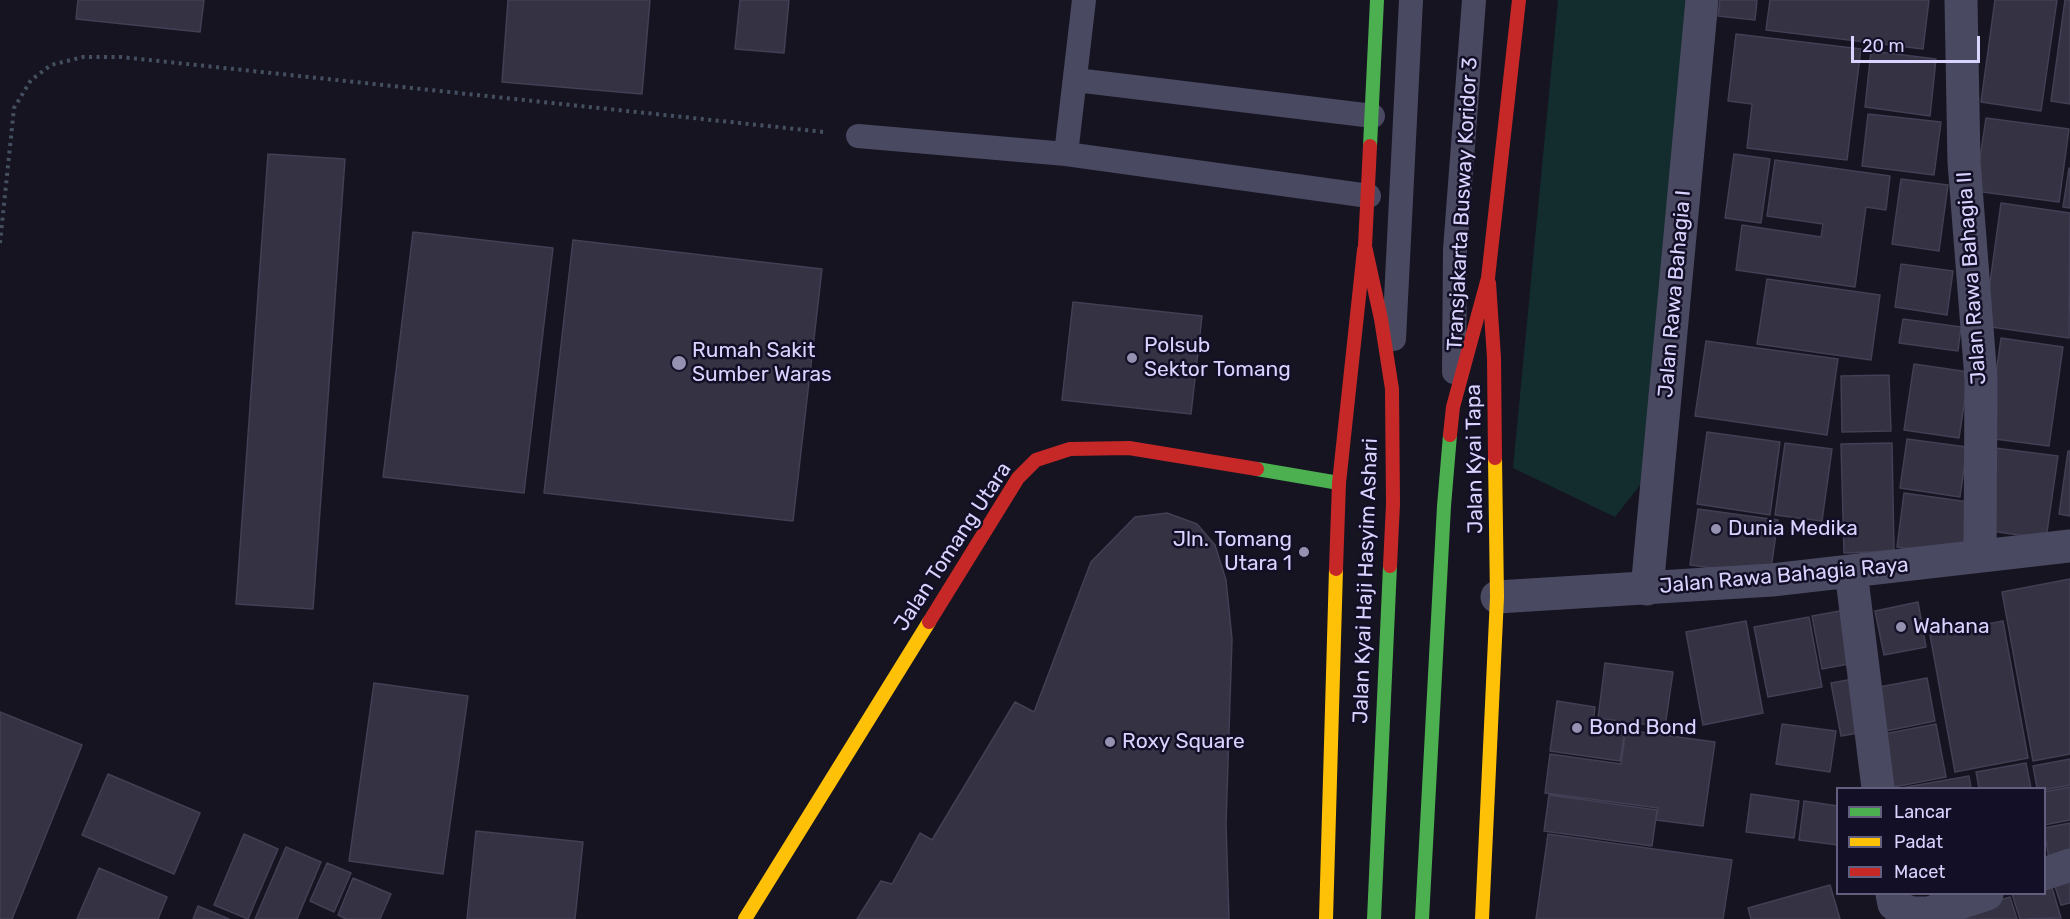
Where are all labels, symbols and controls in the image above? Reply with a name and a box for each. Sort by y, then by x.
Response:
scale bar [1854,24,1983,62]
text: 20 m [1862,35,1904,57]
street label: Transjakarta Busway Koridor 3 [1443,56,1483,352]
street label: Jalan Rawa Bahagia II [1952,170,1992,386]
street label: Jalan Rawa Bahagia I [1653,189,1697,399]
place label: Polsub Sektor Tomang [1144,333,1291,383]
place label: Rumah Sakit Sumber Waras [692,338,832,388]
marker: Polsub Sektor Tomang [1125,351,1139,365]
marker: Rumah Sakit Sumber Waras [670,354,688,372]
street label: Jalan Kyai Tapa [1461,384,1489,534]
street label: Jalan Kyai Haji Hasyim Ashari [1348,438,1384,724]
street label: Jalan Tomang Utara [889,458,1017,636]
place label: Dunia Medika [1728,516,1858,542]
marker: Dunia Medika [1709,522,1723,536]
place label: Jln. Tomang Utara 1 [1173,527,1292,577]
marker: Jln. Tomang Utara 1 [1297,545,1311,559]
street label: Jalan Rawa Bahagia Raya [1658,553,1910,599]
place label: Wahana [1913,614,1990,640]
marker: Wahana [1894,620,1908,634]
place label: Bond Bond [1589,715,1697,741]
marker: Bond Bond [1570,721,1584,735]
place label: Roxy Square [1122,729,1245,755]
marker: Roxy Square [1103,735,1117,749]
legend [1836,787,2046,895]
text: Lancar [1894,801,1952,823]
text: Padat [1894,831,1943,853]
text: Macet [1894,861,1945,883]

